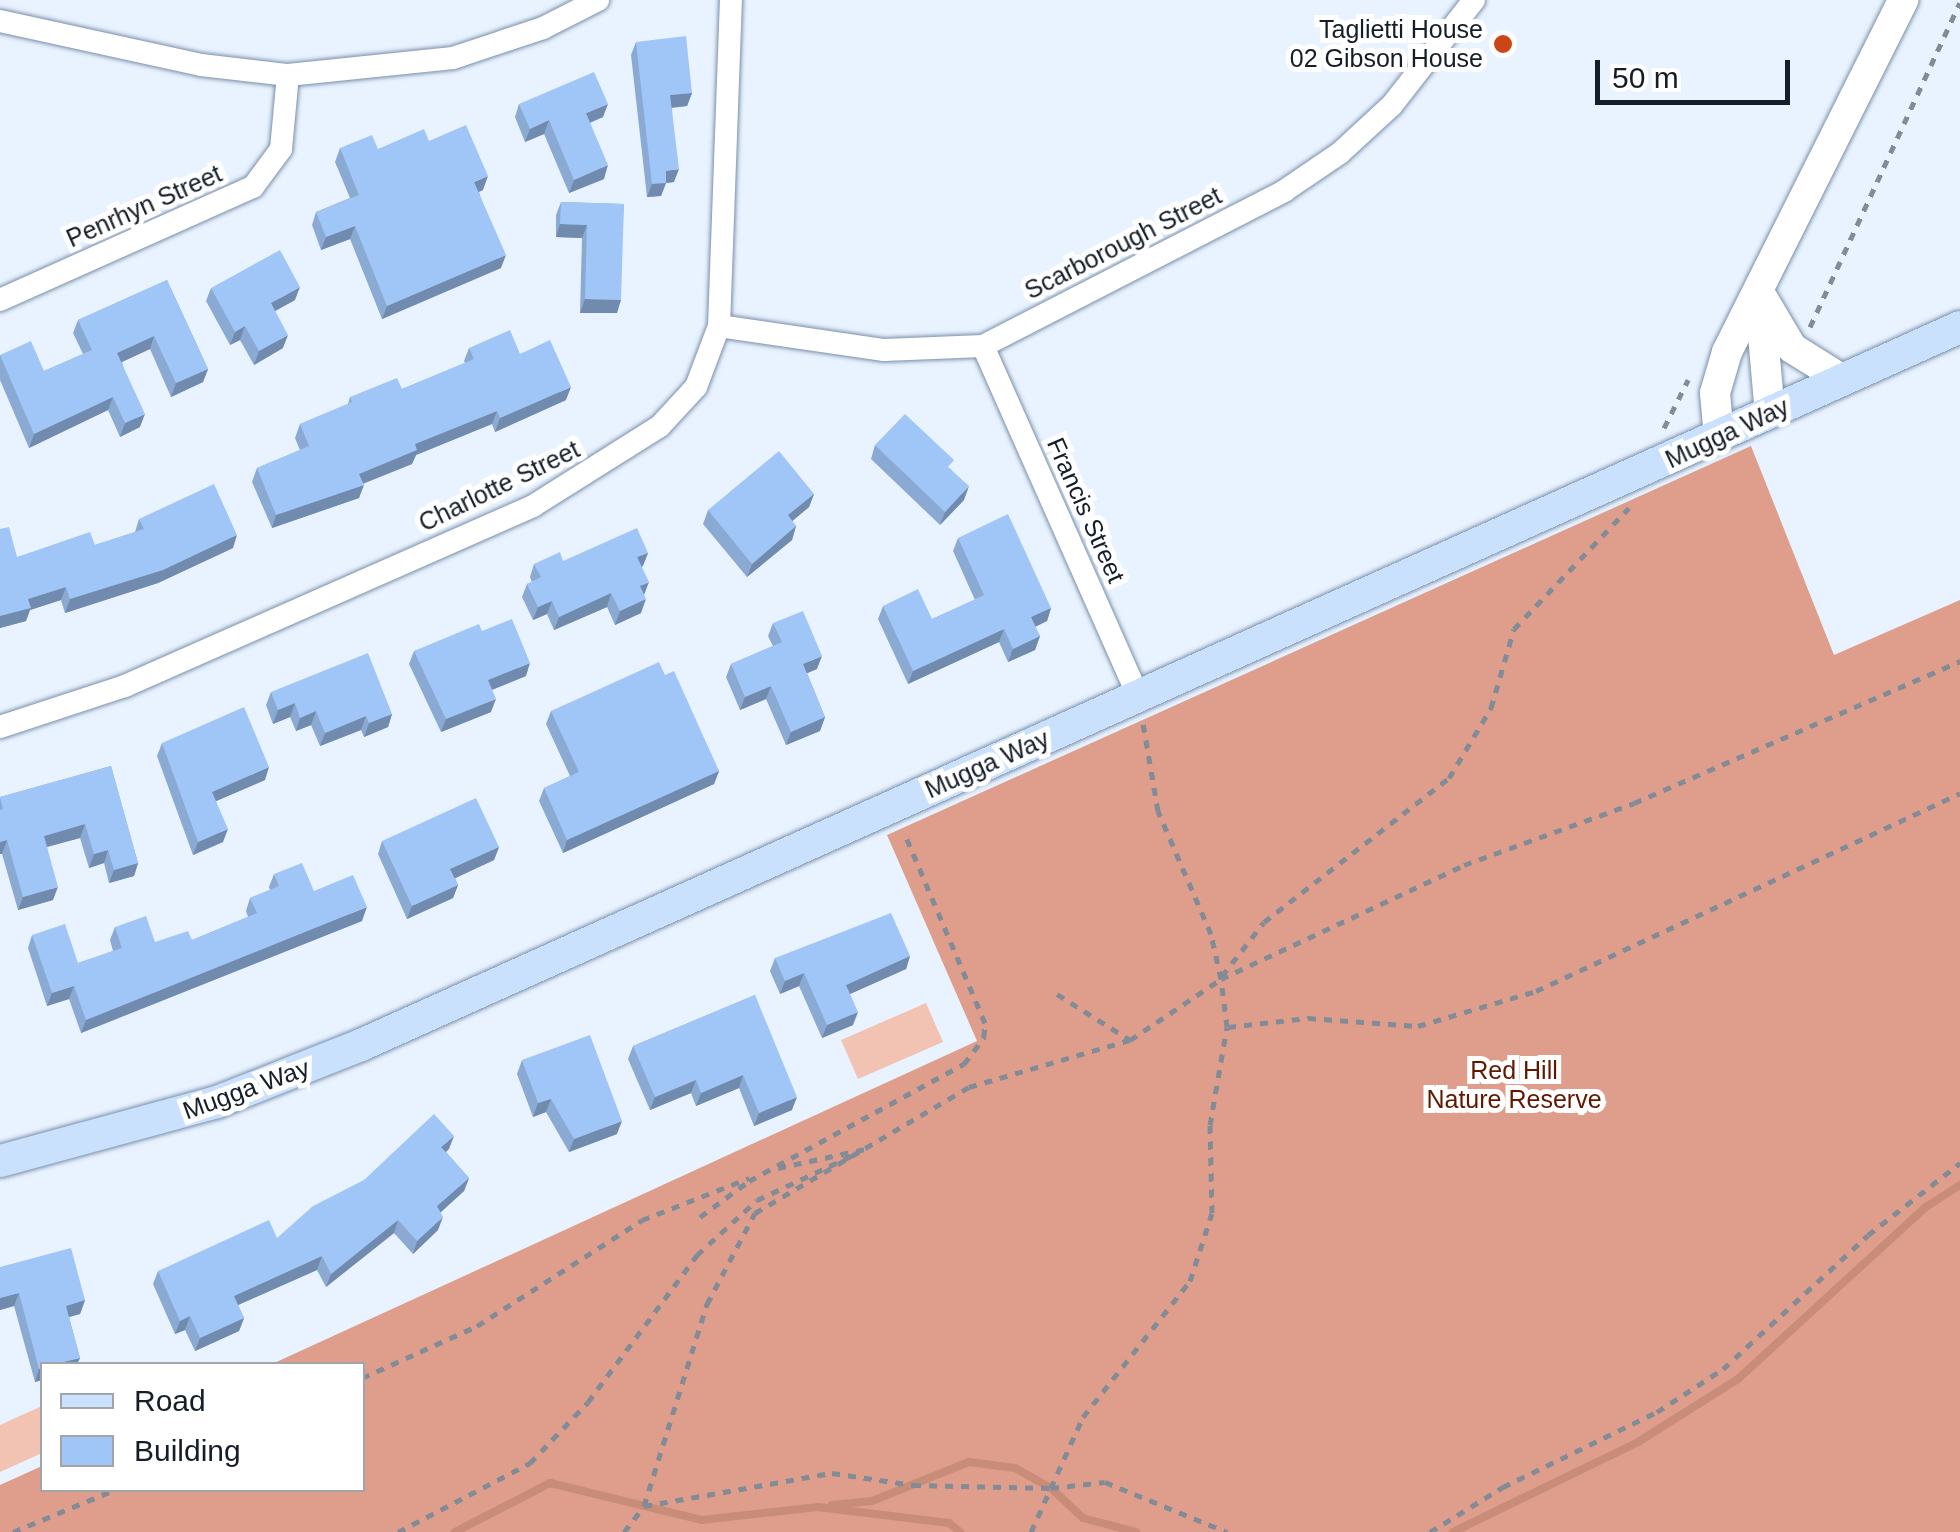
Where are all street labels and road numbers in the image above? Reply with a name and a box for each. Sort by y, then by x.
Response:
street label: Penrhyn Street [62,158,226,254]
street label: Scarborough Street [1020,180,1226,306]
street label: Mugga Way [1661,391,1793,475]
street label: Francis Street [1041,433,1131,587]
street label: Charlotte Street [414,434,584,538]
street label: Mugga Way [920,723,1054,805]
street label: Mugga Way [179,1052,313,1126]

